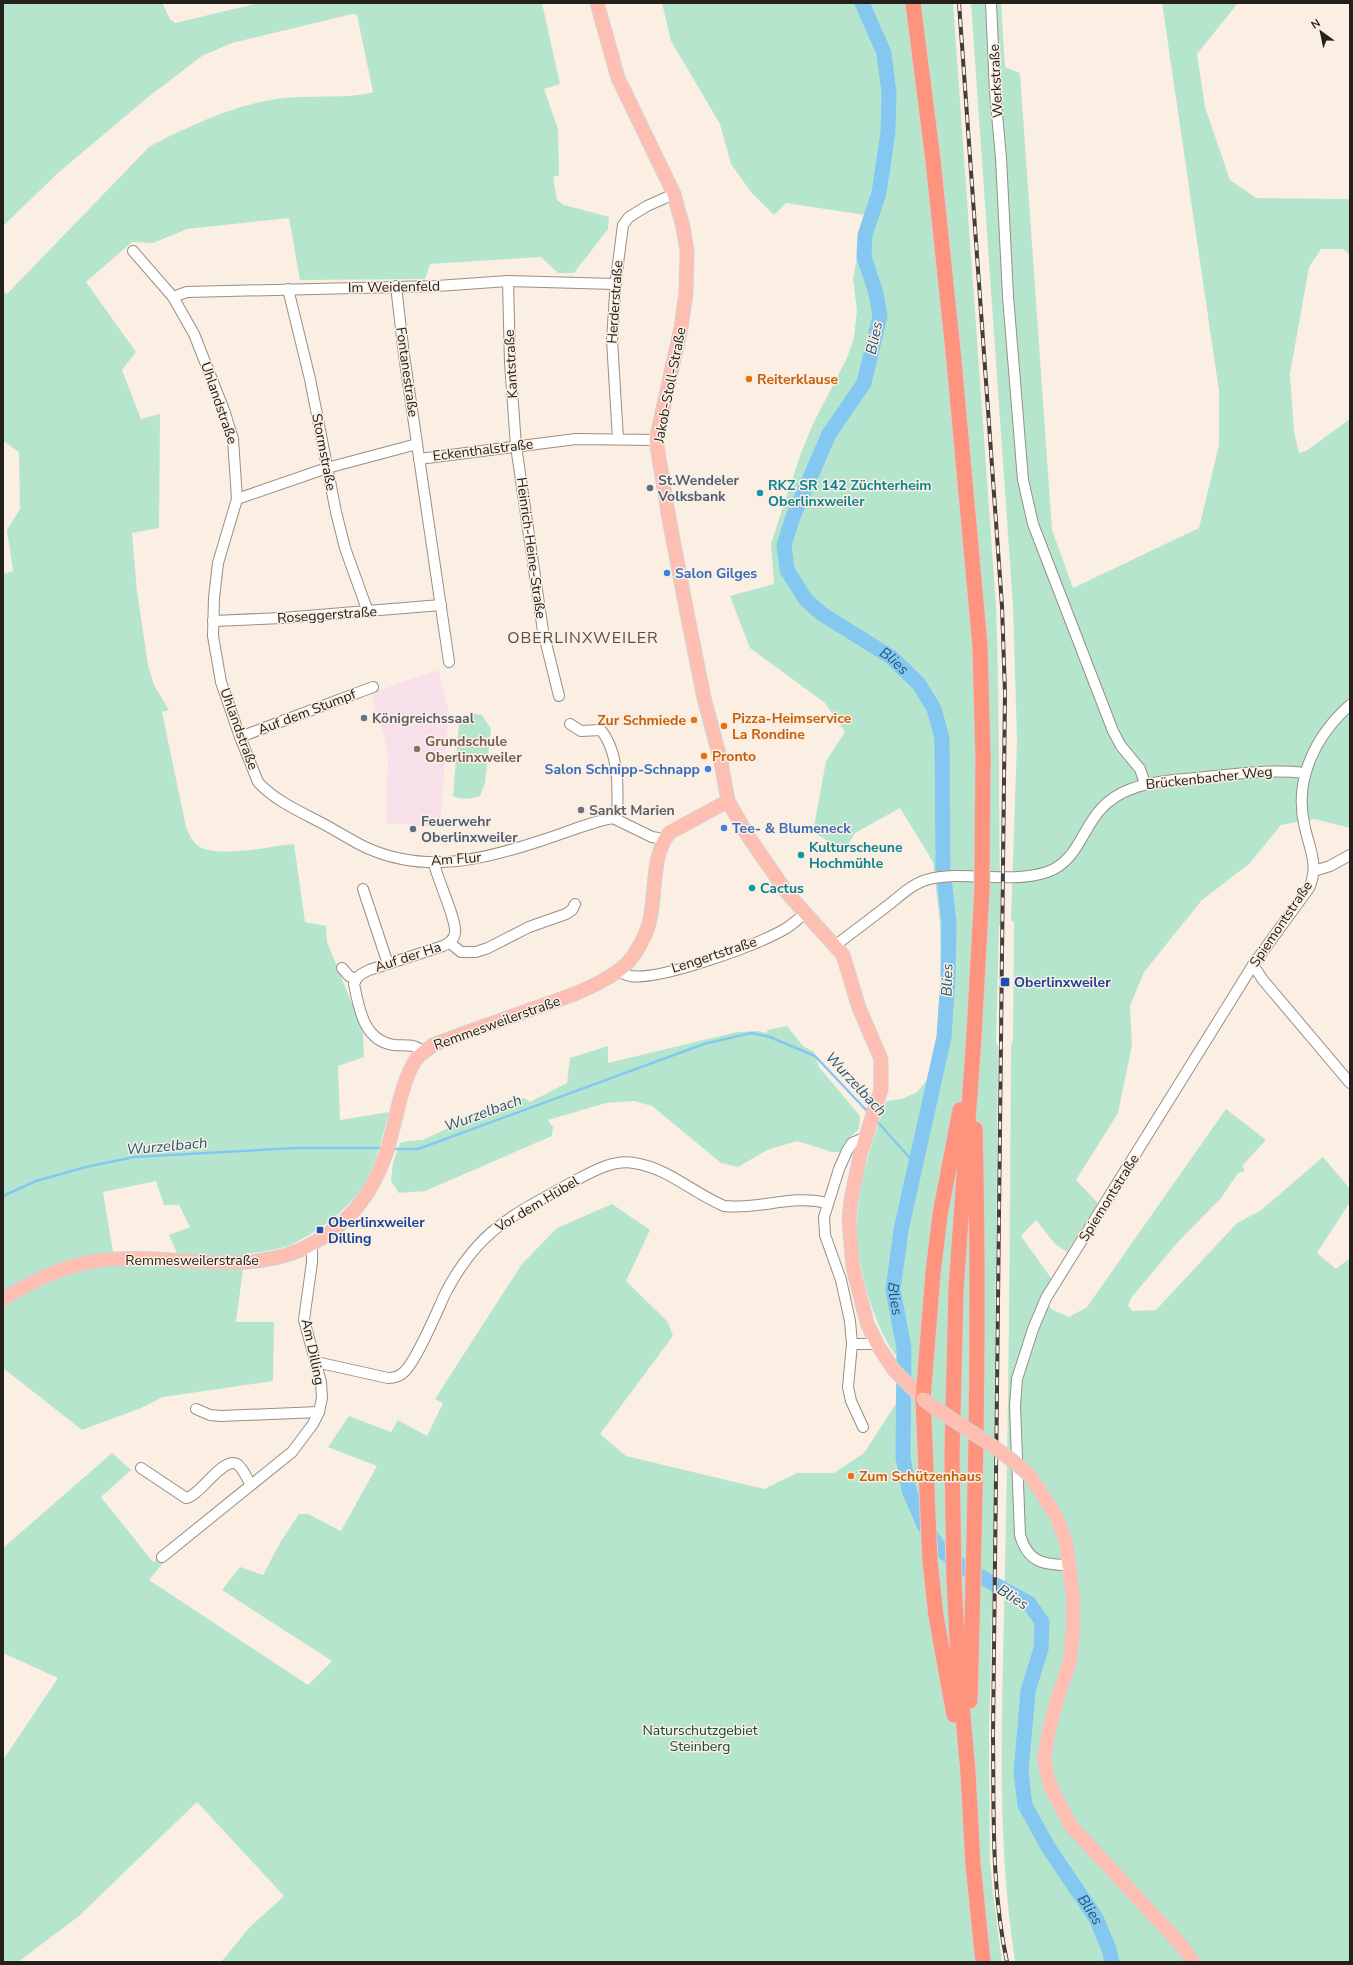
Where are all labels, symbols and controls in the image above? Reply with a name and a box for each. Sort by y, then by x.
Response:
north arrow [1301,12,1341,52]
text: N [1308,16,1323,33]
street label: Werkstraße [985,44,1007,118]
street label: Herderstraße [603,260,627,344]
street label: Im Weidenfeld [348,277,440,297]
water label: Blies [861,320,887,356]
street label: Fontanestraße [391,326,423,418]
street label: Jakob-Stoll-Straße [649,326,691,445]
street label: Kantstraße [500,329,522,399]
street label: Uhlandstraße [196,359,242,447]
place label: Reiterklause [757,370,839,389]
marker: Reiterklause [744,374,754,384]
street label: Stormstraße [307,412,341,492]
street label: Eckenthalstraße [432,434,534,466]
place label: St.Wendeler Volksbank [657,471,740,506]
street label: Heinrich-Heine-Straße [512,476,550,620]
place label: RKZ SR 142 Züchterheim Oberlinxweiler [768,476,932,511]
marker: St.Wendeler Volksbank [645,483,655,493]
marker: RKZ SR 142 Züchterheim Oberlinxweiler [755,488,765,498]
place label: Salon Gilges [675,564,757,583]
marker: Salon Gilges [662,568,672,578]
street label: Roseggerstraße [276,602,378,628]
district label: OBERLINXWEILER [507,627,659,649]
water label: Blies [876,642,913,679]
street label: Auf dem Stumpf [255,684,359,739]
street label: Uhlandstraße [215,685,263,773]
place label: Königreichssaal [372,709,475,728]
place label: Pizza-Heimservice La Rondine [732,709,852,744]
place label: Zur Schmiede [597,711,686,730]
marker: Königreichssaal [359,713,369,723]
marker: Zur Schmiede [689,715,699,725]
marker: Pizza-Heimservice La Rondine [719,721,729,731]
place label: Grundschule Oberlinxweiler [425,732,522,767]
marker: Grundschule Oberlinxweiler [412,744,422,754]
place label: Pronto [712,747,756,766]
marker: Pronto [699,751,709,761]
place label: Salon Schnipp-Schnapp [545,760,700,779]
street label: Brückenbacher Weg [1145,762,1273,794]
marker: Salon Schnipp-Schnapp [703,764,713,774]
place label: Sankt Marien [589,801,675,820]
marker: Sankt Marien [576,805,586,815]
place label: Feuerwehr Oberlinxweiler [421,812,518,847]
place label: Tee- & Blumeneck [732,819,851,838]
marker: Tee- & Blumeneck [719,823,729,833]
marker: Feuerwehr Oberlinxweiler [408,824,418,834]
place label: Kulturscheune Hochmühle [809,838,903,873]
street label: Am Flur [430,848,482,870]
marker: Kulturscheune Hochmühle [796,850,806,860]
street label: Spiemontstraße [1245,877,1317,971]
place label: Cactus [760,879,804,898]
marker: Cactus [747,883,757,893]
street label: Lengertstraße [669,932,759,978]
street label: Auf der Ha [372,937,444,977]
water label: Blies [936,963,958,997]
place label: Oberlinxweiler [1014,973,1111,992]
marker: Oberlinxweiler [999,976,1011,988]
street label: Remmesweilerstraße [431,991,563,1055]
water label: Wurzelbach [821,1048,891,1120]
water label: Wurzelbach [442,1090,524,1136]
water label: Wurzelbach [126,1133,208,1159]
street label: Spiemontstraße [1074,1151,1144,1245]
street label: Vor dem Hübel [491,1171,583,1237]
place label: Oberlinxweiler Dilling [328,1213,425,1248]
marker: Oberlinxweiler Dilling [315,1225,325,1235]
street label: Remmesweilerstraße [125,1251,259,1270]
water label: Blies [883,1281,908,1317]
street label: Am Dilling [297,1317,329,1387]
place label: Zum Schützenhaus [859,1467,982,1486]
marker: Zum Schützenhaus [846,1471,856,1481]
water label: Blies [994,1580,1032,1614]
park label: Naturschutzgebiet Steinberg [642,1721,758,1756]
water label: Blies [1073,1890,1108,1928]

